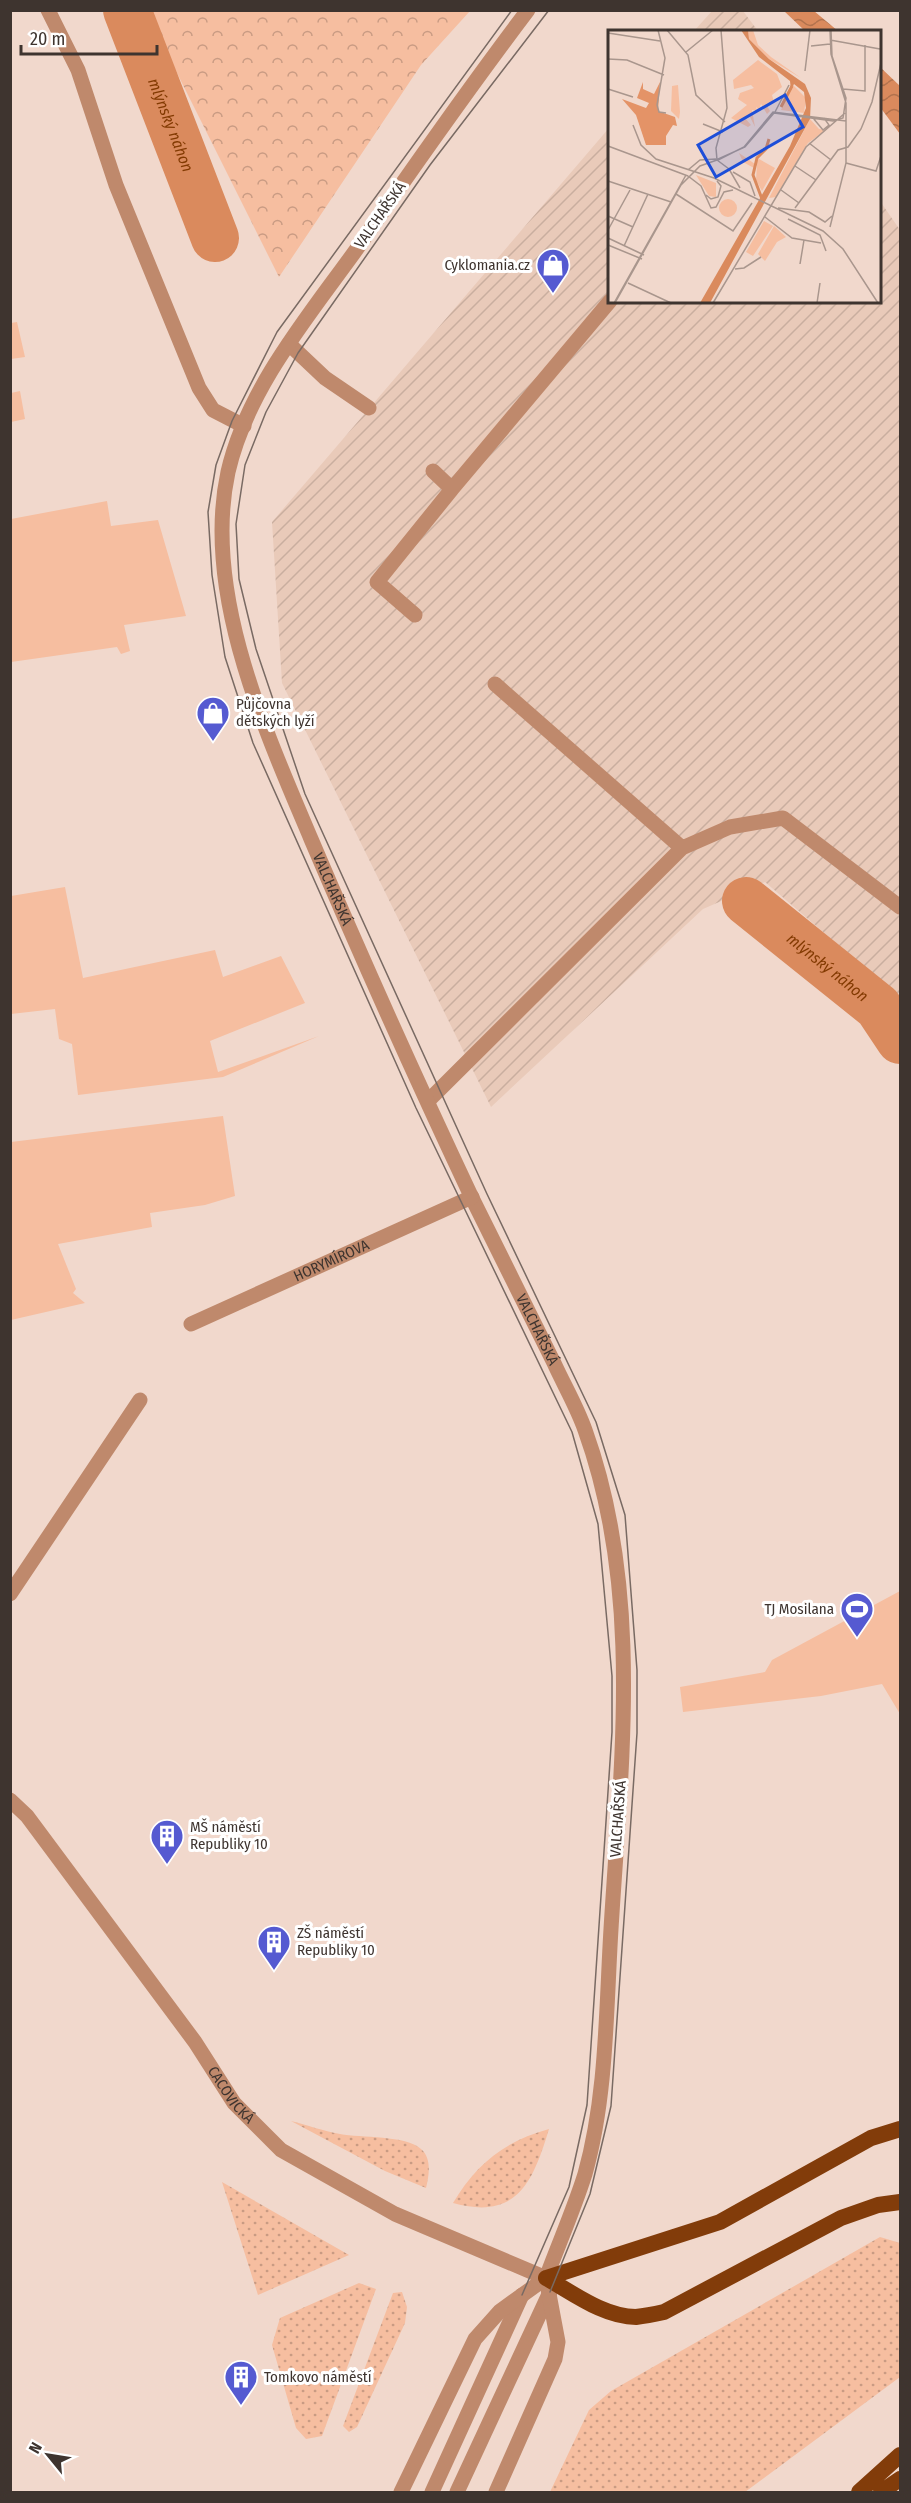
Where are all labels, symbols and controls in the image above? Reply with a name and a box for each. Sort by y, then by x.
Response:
scale bar [21,18,158,56]
text: 20 m [30,28,65,50]
inset map [608,30,881,303]
water label: mlýnský náhon [144,75,198,175]
street label: VALCHAŘSKÁ [350,178,410,252]
shop icon: Cyklomania.cz [535,247,571,294]
place label: Cyklomania.cz [444,256,530,274]
shop icon: Půjčovna dětských lyží [195,695,231,742]
place label: Půjčovna dětských lyží [236,695,315,730]
street label: VALCHAŘSKÁ [309,850,356,928]
water label: mlýnský náhon [783,929,872,1006]
street label: HORYMÍROVA [291,1236,372,1285]
street label: VALCHAŘSKÁ [512,1291,563,1368]
sports icon: TJ Mosilana [839,1591,875,1638]
place label: TJ Mosilana [764,1600,834,1618]
street label: VALCHAŘSKÁ [606,1780,630,1858]
building icon: MŠ náměstí Republiky 10 [149,1818,185,1865]
place label: MŠ náměstí Republiky 10 [190,1818,268,1853]
building icon: ZŠ náměstí Republiky 10 [256,1924,292,1971]
place label: ZŠ náměstí Republiky 10 [297,1924,375,1959]
street label: CACOVICKÁ [204,2063,258,2127]
building icon: Tomkovo náměstí [223,2359,259,2406]
place label: Tomkovo náměstí [264,2368,372,2386]
north arrow [18,2425,78,2485]
text: N [25,2439,46,2457]

